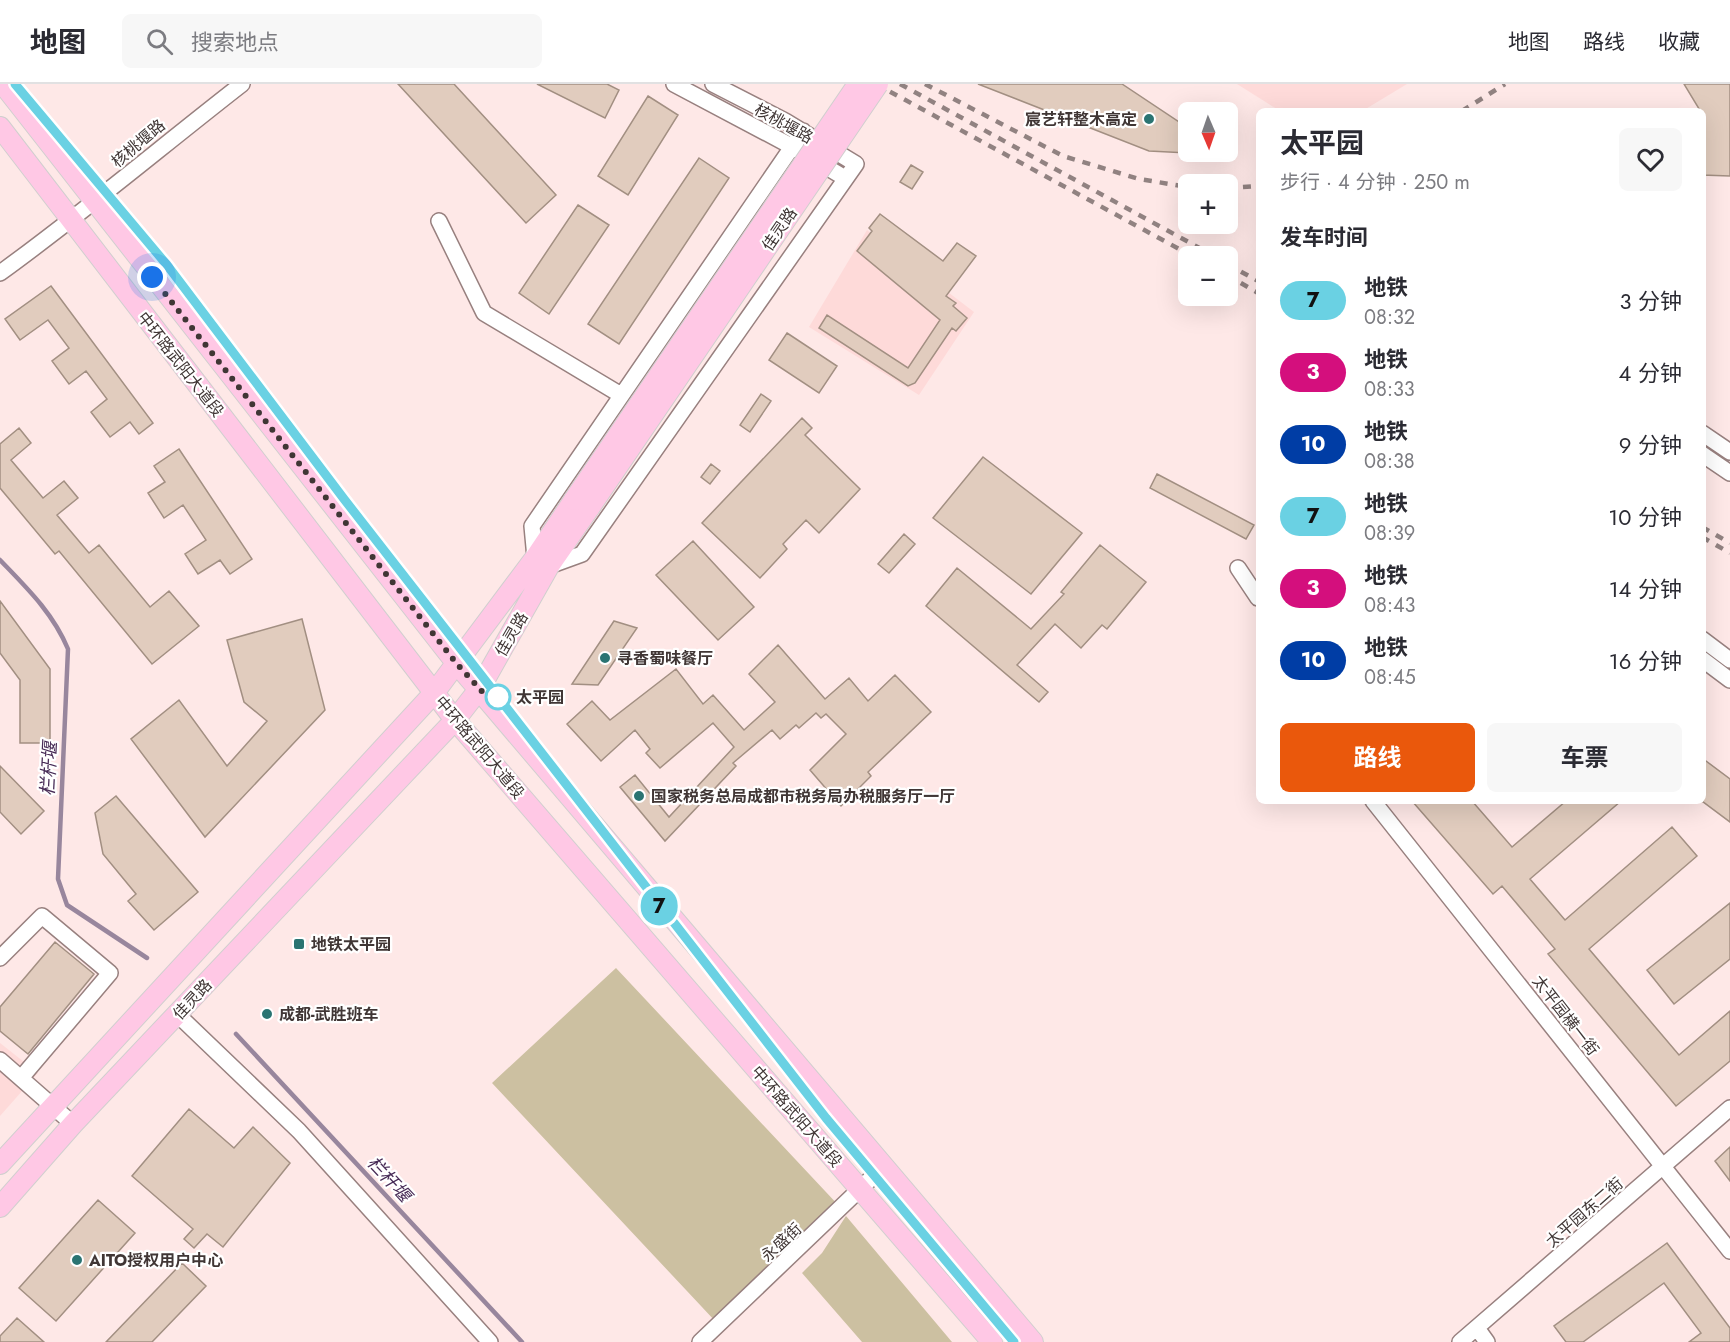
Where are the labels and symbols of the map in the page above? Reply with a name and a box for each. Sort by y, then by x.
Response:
street label: 核桃堰路 [750,98,817,149]
north arrow [1178,102,1238,162]
place label: 宸艺轩整木高定 [1025,108,1137,131]
marker: 宸艺轩整木高定 [1142,112,1156,126]
street label: 核桃堰路 [106,114,170,173]
street label: 佳灵路 [756,203,802,256]
your location [137,262,167,292]
street label: 中环路武阳大道段 [132,307,229,422]
street label: 佳灵路 [489,608,533,661]
place label: 寻香蜀味餐厅 [617,647,713,670]
marker: 寻香蜀味餐厅 [598,651,612,665]
marker: 太平园 [485,684,511,710]
place label: 太平园 [516,686,564,709]
street label: 中环路武阳大道段 [430,691,530,804]
water label: 栏杆堰 [35,738,64,797]
place label: 国家税务总局成都市税务局办税服务厅一厅 [651,785,955,808]
marker: 国家税务总局成都市税务局办税服务厅一厅 [632,789,646,803]
line badge: 7 [640,886,678,926]
place label: 地铁太平园 [311,933,391,956]
marker: 地铁太平园 [292,937,306,951]
street label: 太平园横一街 [1527,970,1604,1060]
street label: 佳灵路 [168,974,217,1025]
place label: 成都-武胜班车 [279,1003,379,1026]
marker: 成都-武胜班车 [260,1007,274,1021]
street label: 中环路武阳大道段 [746,1060,847,1172]
water label: 栏杆堰 [361,1150,419,1210]
street label: 太平园东二街 [1541,1172,1628,1253]
street label: 永盛街 [756,1218,807,1267]
place label: AITO授权用户中心 [88,1249,223,1272]
marker: AITO授权用户中心 [70,1253,84,1267]

